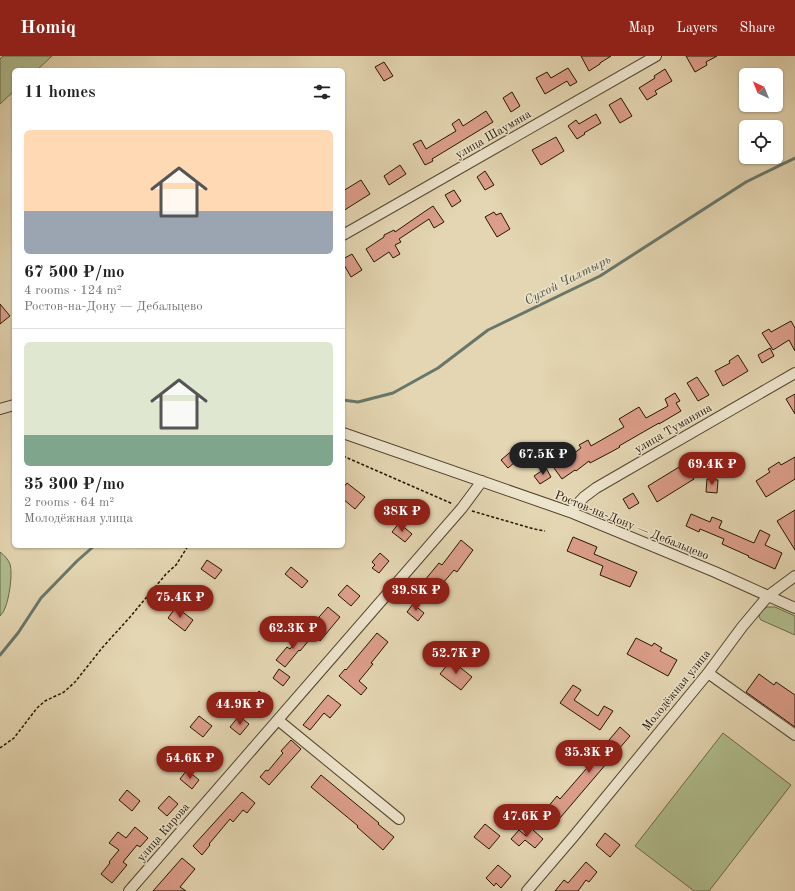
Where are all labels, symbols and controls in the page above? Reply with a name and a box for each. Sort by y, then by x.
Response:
text: Homiq [20,19,76,38]
text: Map [629,21,655,35]
text: Layers [677,21,718,35]
text: Share [740,21,775,35]
north arrow [739,68,783,112]
map controls [739,68,783,164]
icon: filters [311,81,333,103]
text: 11 homes [24,84,96,101]
street label: улица Шаумяна [454,108,533,161]
button: locate [739,120,783,164]
icon: home [143,156,215,228]
water label: Сухой Чалтырь [522,253,613,308]
text: 67 500 ₽/mo [24,264,125,281]
text: 4 rooms · 124 m² [24,284,122,297]
text: Ростов-на-Дону — Дебальцево [24,300,203,313]
icon: home [143,368,215,440]
street label: улица Туманяна [633,402,714,456]
pin: 67.5K ₽ [506,442,580,476]
text: 67.5K ₽ [518,448,568,461]
pin: 69.4K ₽ [675,452,749,486]
text: 69.4K ₽ [687,458,737,471]
text: 35 300 ₽/mo [24,476,125,493]
street label: Ростов-на-Дону — Дебальцево [553,489,710,562]
text: 2 rooms · 64 m² [24,496,114,509]
pin: 38K ₽ [374,499,430,533]
text: 38K ₽ [383,505,421,518]
text: Молодёжная улица [24,512,133,525]
pin: 39.8K ₽ [379,578,453,612]
text: 39.8K ₽ [391,584,441,597]
pin: 75.4K ₽ [143,585,217,619]
text: 75.4K ₽ [155,591,205,604]
pin: 62.3K ₽ [256,616,330,650]
text: 62.3K ₽ [268,622,318,635]
pin: 52.7K ₽ [419,641,493,675]
text: 52.7K ₽ [431,647,481,660]
street label: Молодёжная улица [640,648,713,733]
pin: 44.9K ₽ [203,692,277,726]
text: 44.9K ₽ [215,698,265,711]
pin: 35.3K ₽ [552,740,626,774]
pin: 54.6K ₽ [153,746,227,780]
text: 35.3K ₽ [564,746,614,759]
text: 54.6K ₽ [165,752,215,765]
street label: улица Кирова [135,801,192,864]
pin: 47.6K ₽ [490,804,564,838]
text: 47.6K ₽ [502,810,552,823]

